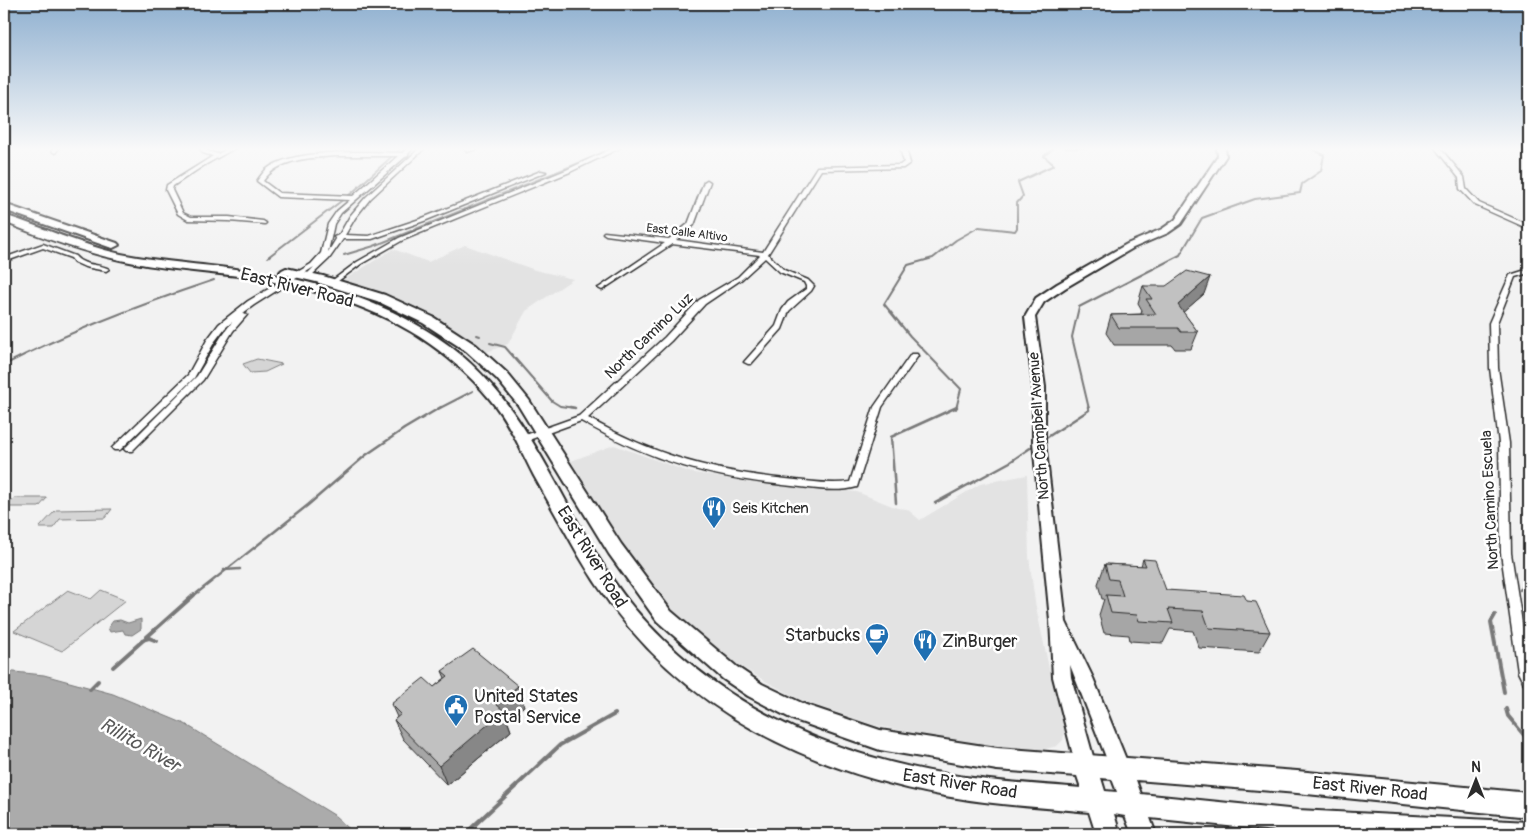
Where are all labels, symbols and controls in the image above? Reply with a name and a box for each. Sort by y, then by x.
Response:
street label: East Calle Altivo [646,221,729,245]
street label: East River Road [238,263,356,313]
street label: North Camino Luz [601,289,697,383]
street label: North Campbell Avenue [1024,351,1054,500]
street label: North Camino Escuela [1477,430,1503,570]
restaurant icon: Seis Kitchen [701,495,727,529]
place label: Seis Kitchen [732,499,809,518]
street label: East River Road [552,502,632,612]
cafe icon: Starbucks [864,622,890,656]
place label: Starbucks [785,624,860,647]
restaurant icon: ZinBurger [912,628,938,662]
place label: ZinBurger [942,630,1018,653]
place label: United States Postal Service [474,685,581,729]
public building icon: United States Postal Service [443,693,469,727]
water label: Rillito River [96,712,186,779]
north arrow [1450,756,1500,806]
text: N [1471,759,1481,776]
street label: East River Road [901,764,1019,804]
street label: East River Road [1311,772,1429,806]

